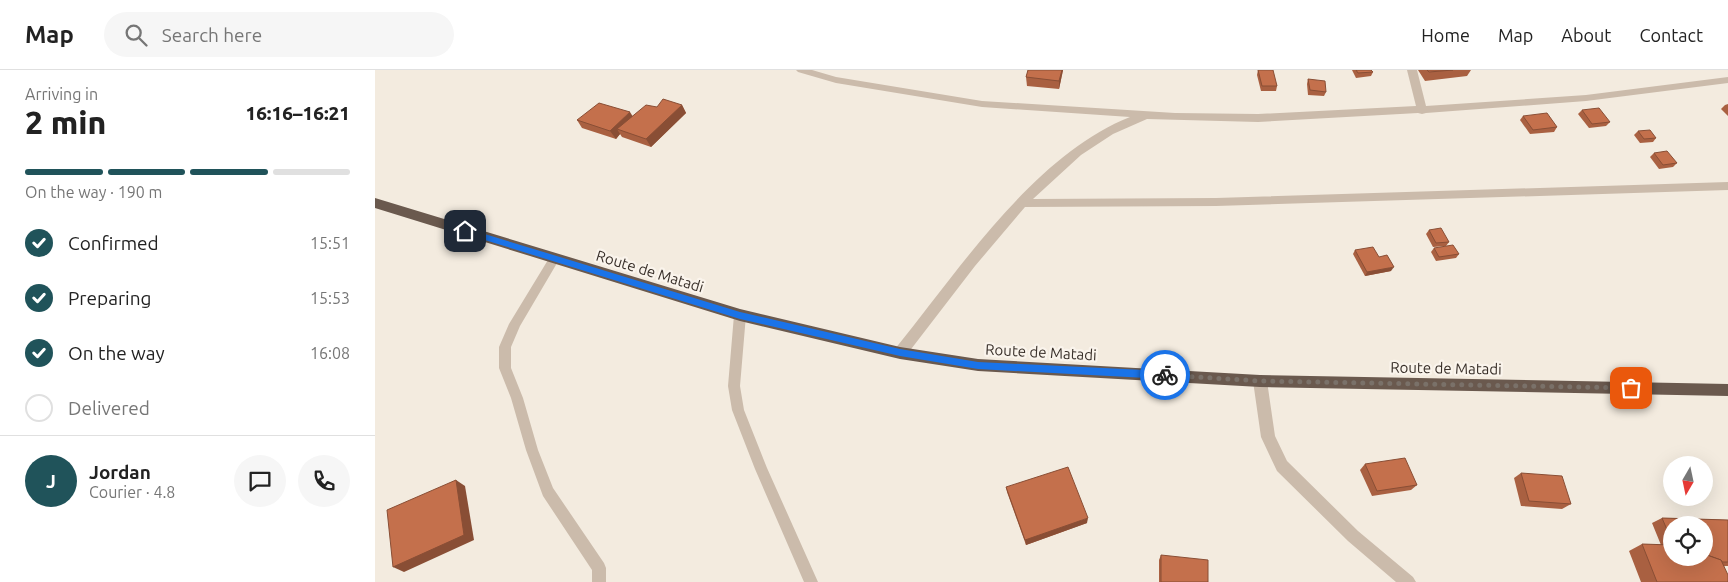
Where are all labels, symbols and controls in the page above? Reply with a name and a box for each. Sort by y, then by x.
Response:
search box [104,12,454,57]
text: Map [25,21,74,48]
icon: search [122,21,150,49]
text: Search here [162,24,262,46]
text: Home [1421,25,1470,45]
text: Map [1498,25,1533,45]
text: About [1561,25,1611,45]
text: Contact [1639,25,1703,45]
text: Arriving in [25,85,98,103]
text: 16:16–16:21 [245,102,350,124]
text: 2 min [25,104,106,140]
text: On the way · 190 m [25,183,162,201]
pin [444,210,486,252]
icon: home [451,217,479,245]
icon: check [25,229,53,257]
text: Confirmed [68,232,159,254]
text: 15:51 [310,234,350,252]
street label: Route de Matadi [594,247,706,295]
icon: check [25,284,53,312]
text: Preparing [68,287,152,309]
text: 15:53 [310,289,350,307]
icon: check [25,339,53,367]
street label: Route de Matadi [985,341,1097,363]
text: On the way [68,342,165,364]
text: 16:08 [310,344,350,362]
courier [1140,350,1190,400]
street label: Route de Matadi [1390,359,1502,377]
icon: bike [1151,361,1179,389]
pin [1610,367,1652,409]
icon: bag [1617,374,1645,402]
text: Delivered [68,397,150,419]
button: chat [234,455,286,507]
button: phone [298,455,350,507]
north arrow [1663,456,1713,506]
map controls [1663,456,1713,566]
text: Jordan [89,461,151,483]
text: J [46,470,56,492]
text: Courier · 4.8 [89,483,175,501]
button: locate [1663,516,1713,566]

